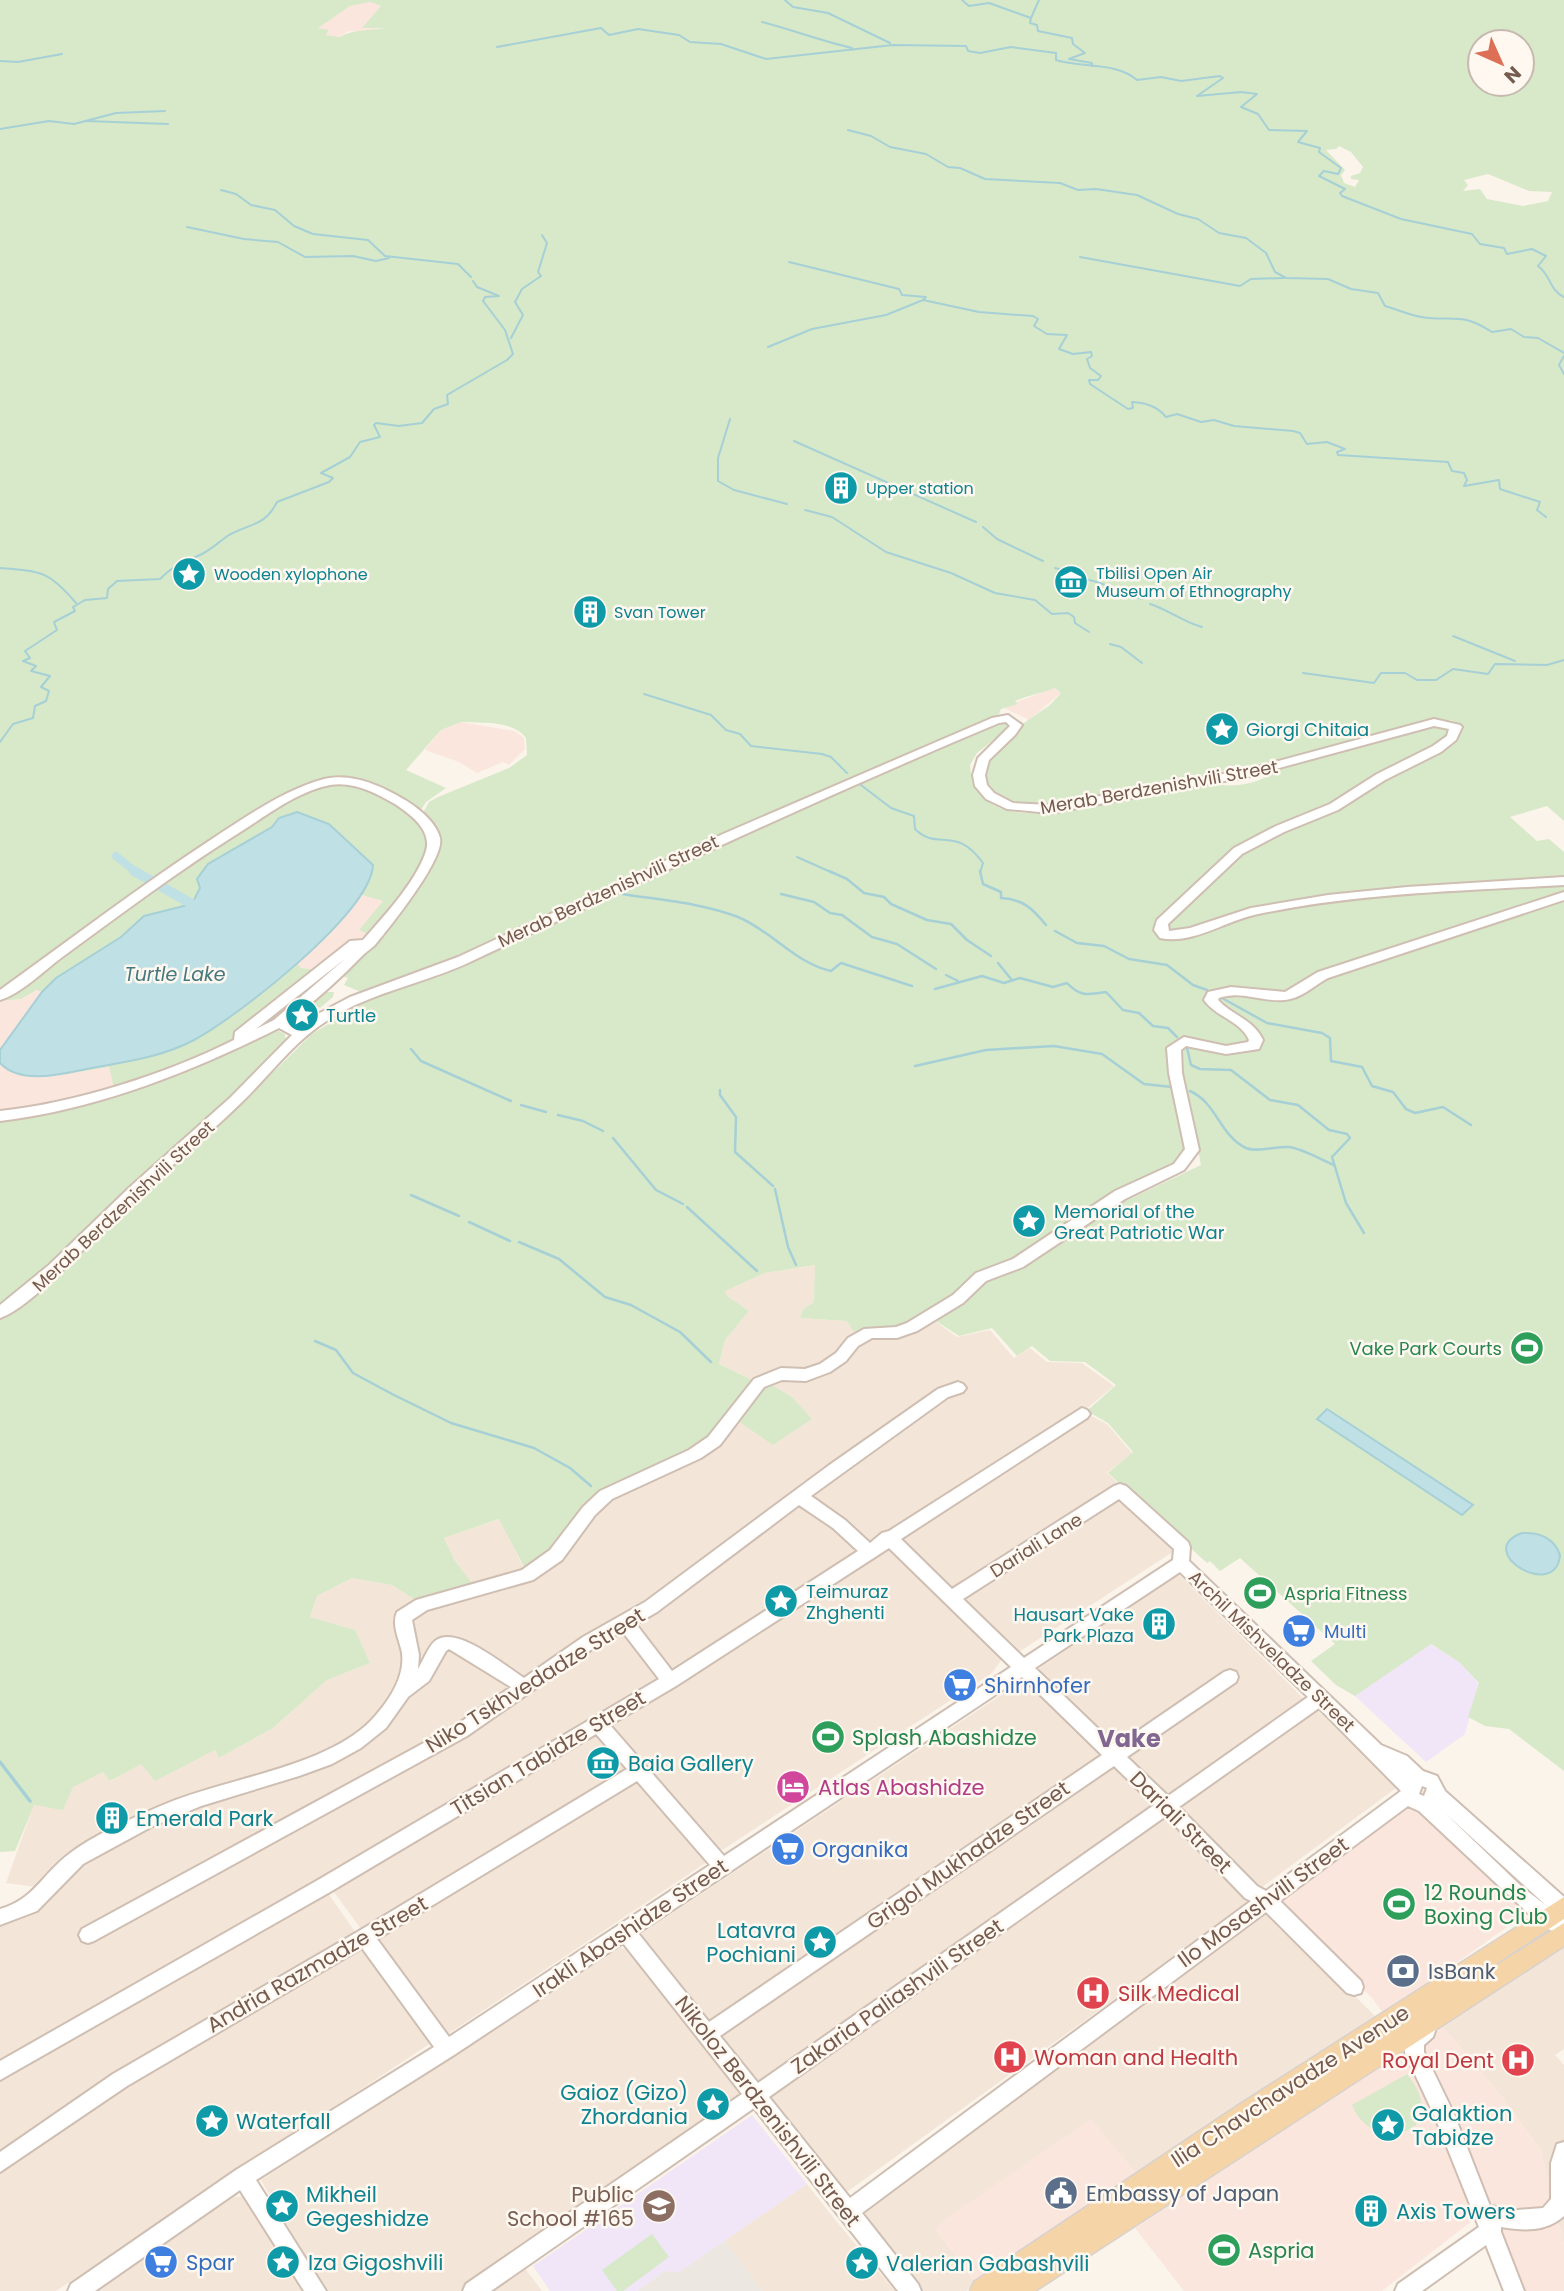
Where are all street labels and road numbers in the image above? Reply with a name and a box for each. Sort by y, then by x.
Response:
street label: Merab Berdzenishvili Street [1038,754,1280,820]
street label: Merab Berdzenishvili Street [494,829,722,953]
street label: Merab Berdzenishvili Street [26,1115,220,1297]
street label: Dariali Lane [985,1507,1087,1583]
street label: Archil Mishveladze Street [1183,1565,1361,1737]
street label: Niko Tskhvedadze Street [420,1601,650,1759]
street label: Titsian Tabidze Street [445,1683,651,1823]
street label: Dariali Street [1123,1764,1239,1880]
street label: Grigol Mukhadze Street [861,1774,1075,1936]
street label: Ilo Mosashvili Street [1172,1830,1354,1974]
street label: Irakli Abashidze Street [527,1852,733,2004]
street label: Andria Razmadze Street [201,1889,433,2039]
street label: Zakaria Paliashvili Street [785,1912,1009,2080]
street label: Nikoloz Berdzenishvili Street [669,1989,867,2233]
street label: Ilia Chavchavadze Avenue [1165,1998,1415,2174]

